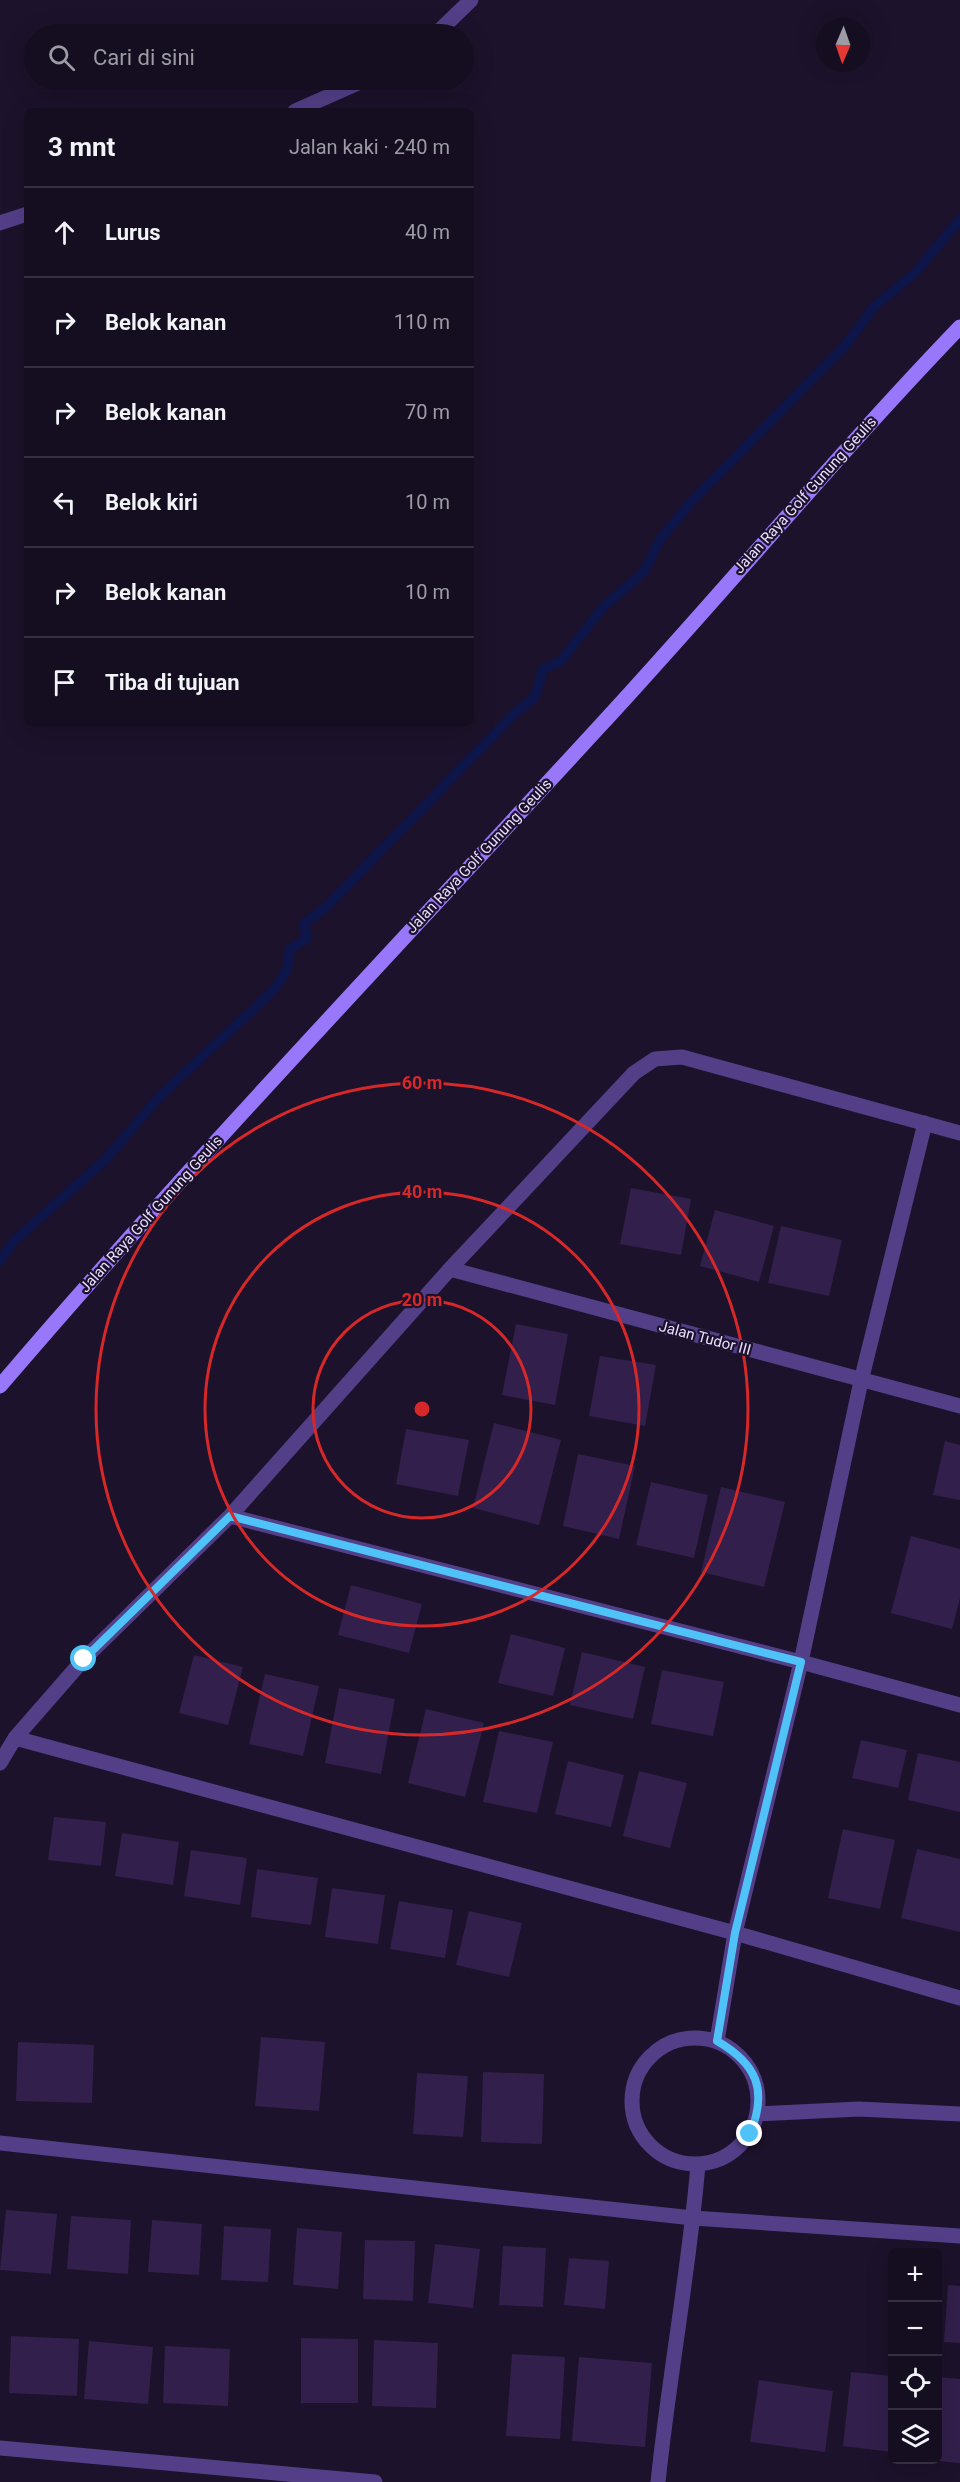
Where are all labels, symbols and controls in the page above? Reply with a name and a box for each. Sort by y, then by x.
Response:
north arrow [816,18,870,72]
search box [24,24,474,90]
icon: search [45,41,78,74]
text: Cari di sini [93,45,195,70]
text: 3 mnt [48,132,115,162]
text: Jalan kaki · 240 m [289,135,450,159]
icon: ahead [48,216,81,249]
text: Lurus [105,220,161,245]
text: 40 m [405,220,450,244]
icon: right [48,306,81,339]
text: Belok kanan [105,310,226,335]
text: 110 m [394,310,450,334]
icon: right [48,396,81,429]
text: Belok kanan [105,400,226,425]
text: 70 m [405,400,450,424]
street label: Jalan Raya Golf Gunung Geulis [730,413,880,577]
icon: left [48,486,81,519]
text: Belok kiri [105,490,198,515]
text: 10 m [405,490,450,514]
icon: right [48,576,81,609]
text: Belok kanan [105,580,226,605]
text: 10 m [405,580,450,604]
icon: arrive [48,666,81,699]
text: Tiba di tujuan [105,670,240,695]
street label: Jalan Raya Golf Gunung Geulis [403,775,555,937]
text: 60 m [402,1072,442,1093]
street label: Jalan Raya Golf Gunung Geulis [76,1132,226,1296]
text: 40 m [402,1181,442,1202]
text: 20 m [402,1289,442,1310]
street label: Jalan Tudor III [657,1317,753,1359]
centre of rings [412,1399,432,1419]
route start [70,1645,96,1671]
route end [736,2120,762,2146]
map controls [888,2248,942,2464]
button: + [888,2248,942,2302]
button: − [888,2302,942,2356]
button: locate [888,2356,942,2410]
button: layers [888,2410,942,2464]

